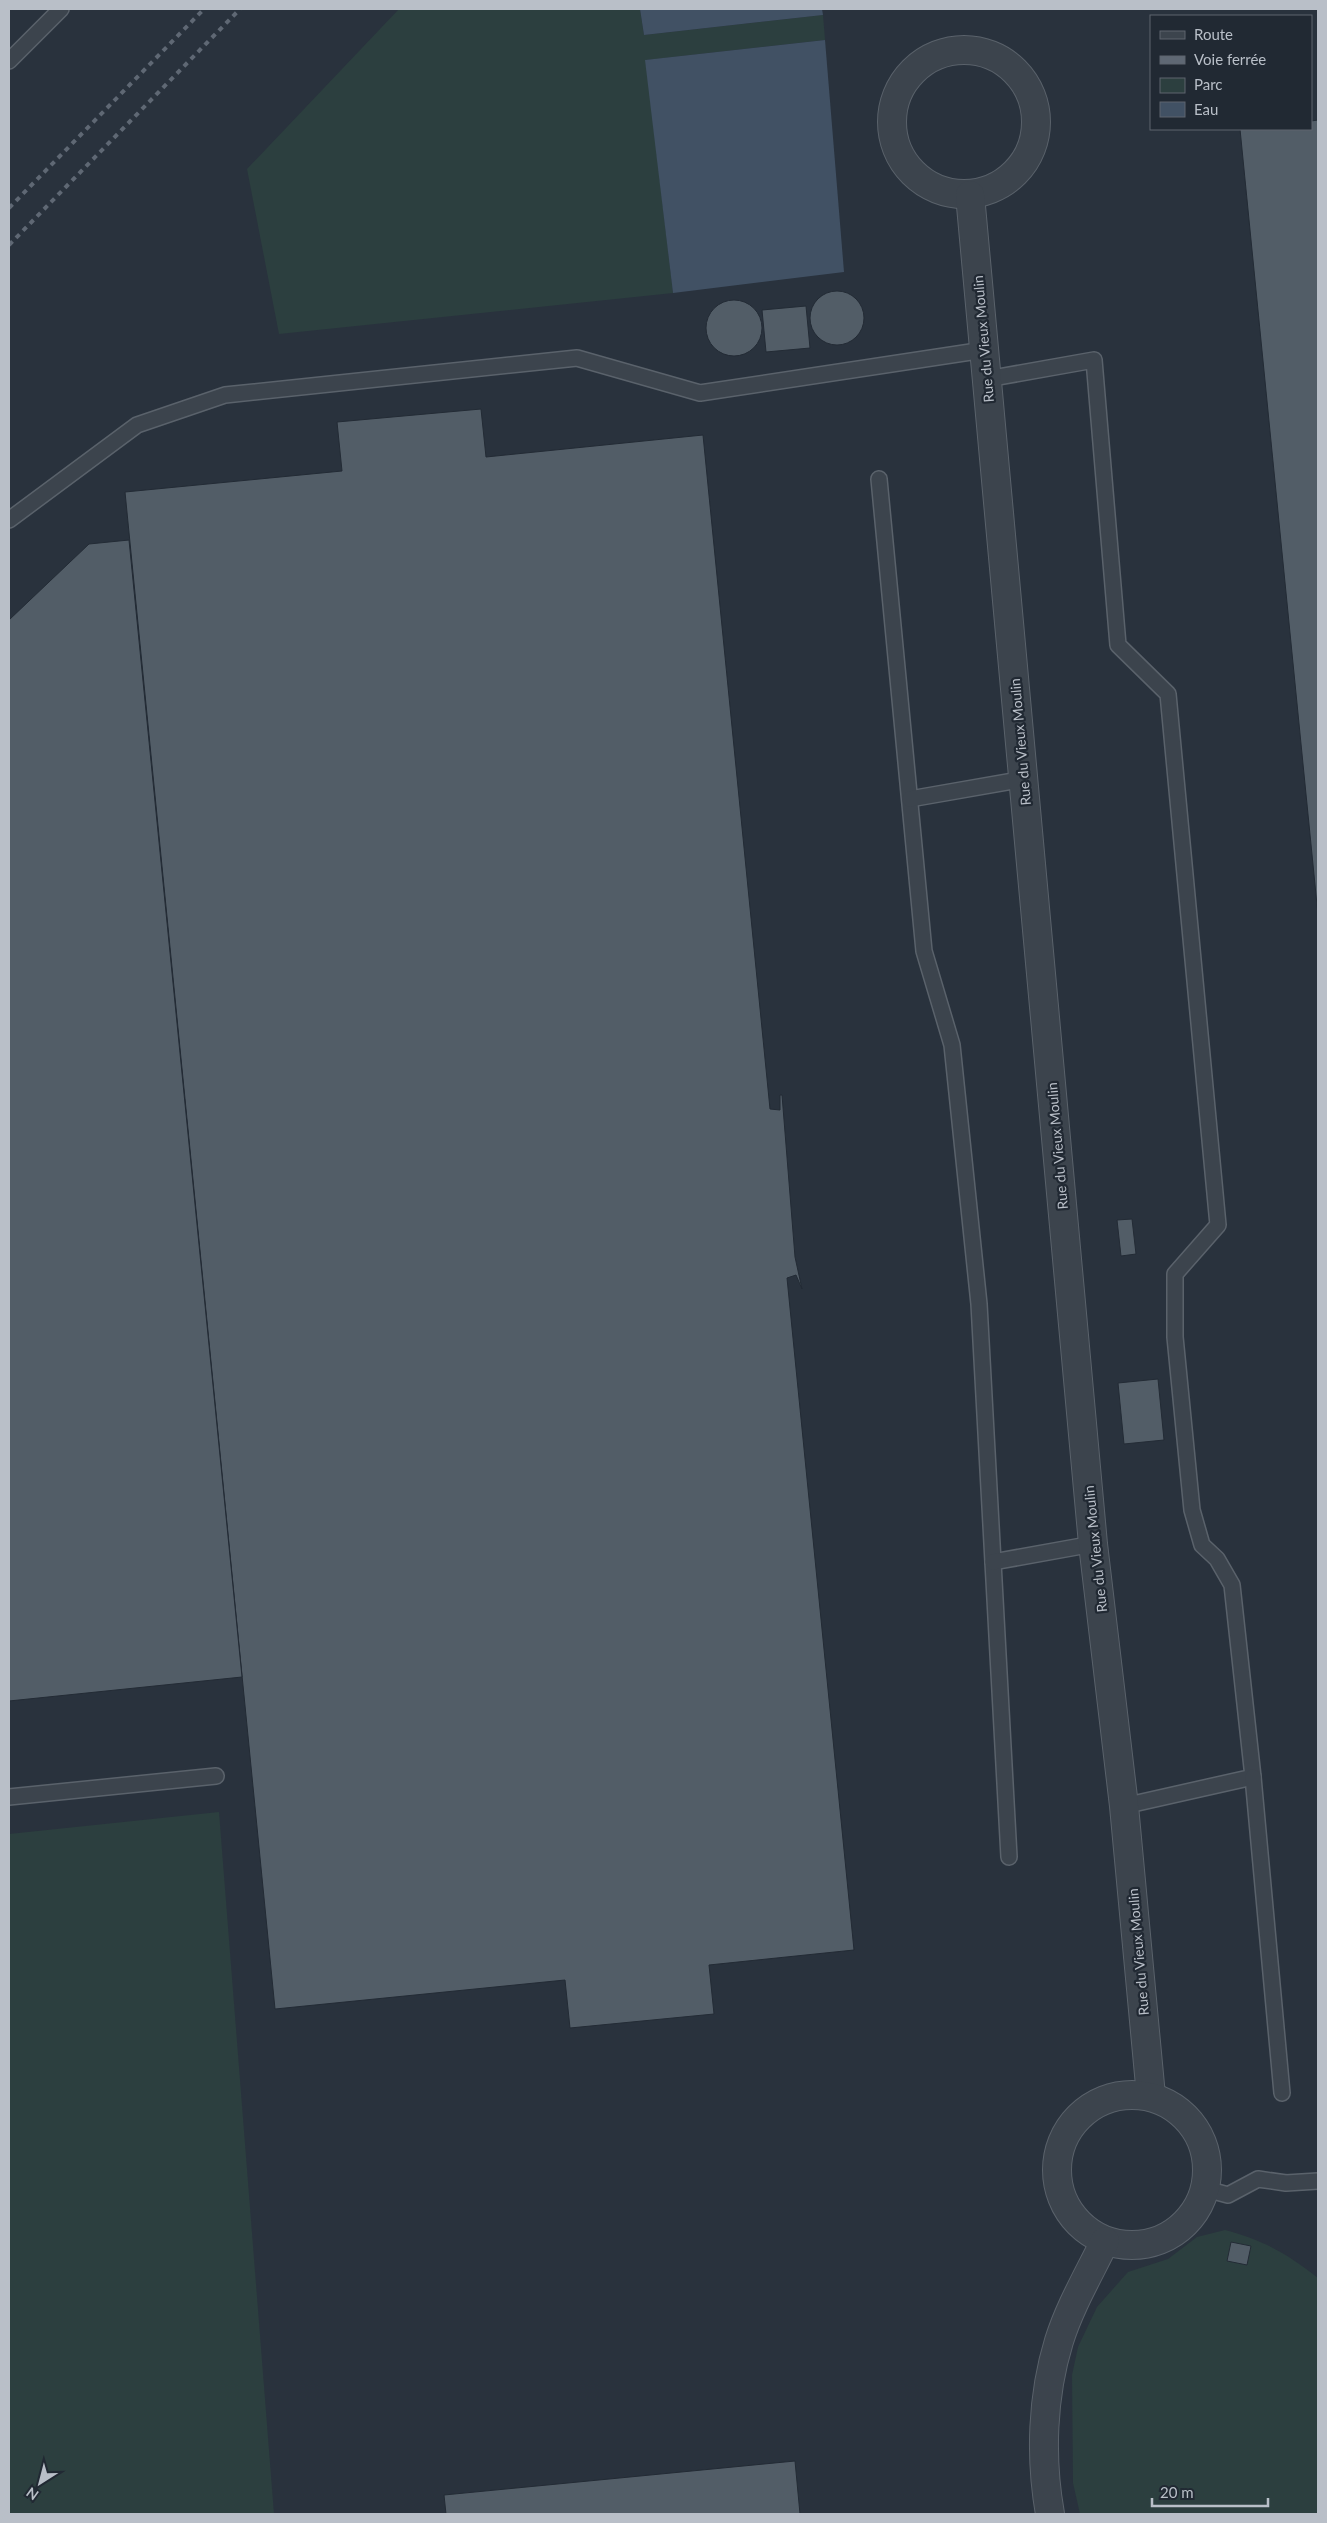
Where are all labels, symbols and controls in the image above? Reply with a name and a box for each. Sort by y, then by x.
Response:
legend [1150,15,1312,130]
text: Route [1194,25,1233,43]
text: Voie ferrée [1194,50,1266,68]
text: Parc [1194,75,1223,93]
text: Eau [1194,100,1218,118]
street label: Rue du Vieux Moulin [969,275,997,403]
street label: Rue du Vieux Moulin [1006,678,1034,806]
street label: Rue du Vieux Moulin [1043,1082,1071,1210]
street label: Rue du Vieux Moulin [1080,1485,1110,1613]
street label: Rue du Vieux Moulin [1124,1888,1152,2016]
north arrow [15,2458,65,2508]
scale bar [1152,2476,1268,2508]
text: 20 m [1160,2483,1194,2501]
text: N [23,2484,41,2504]

